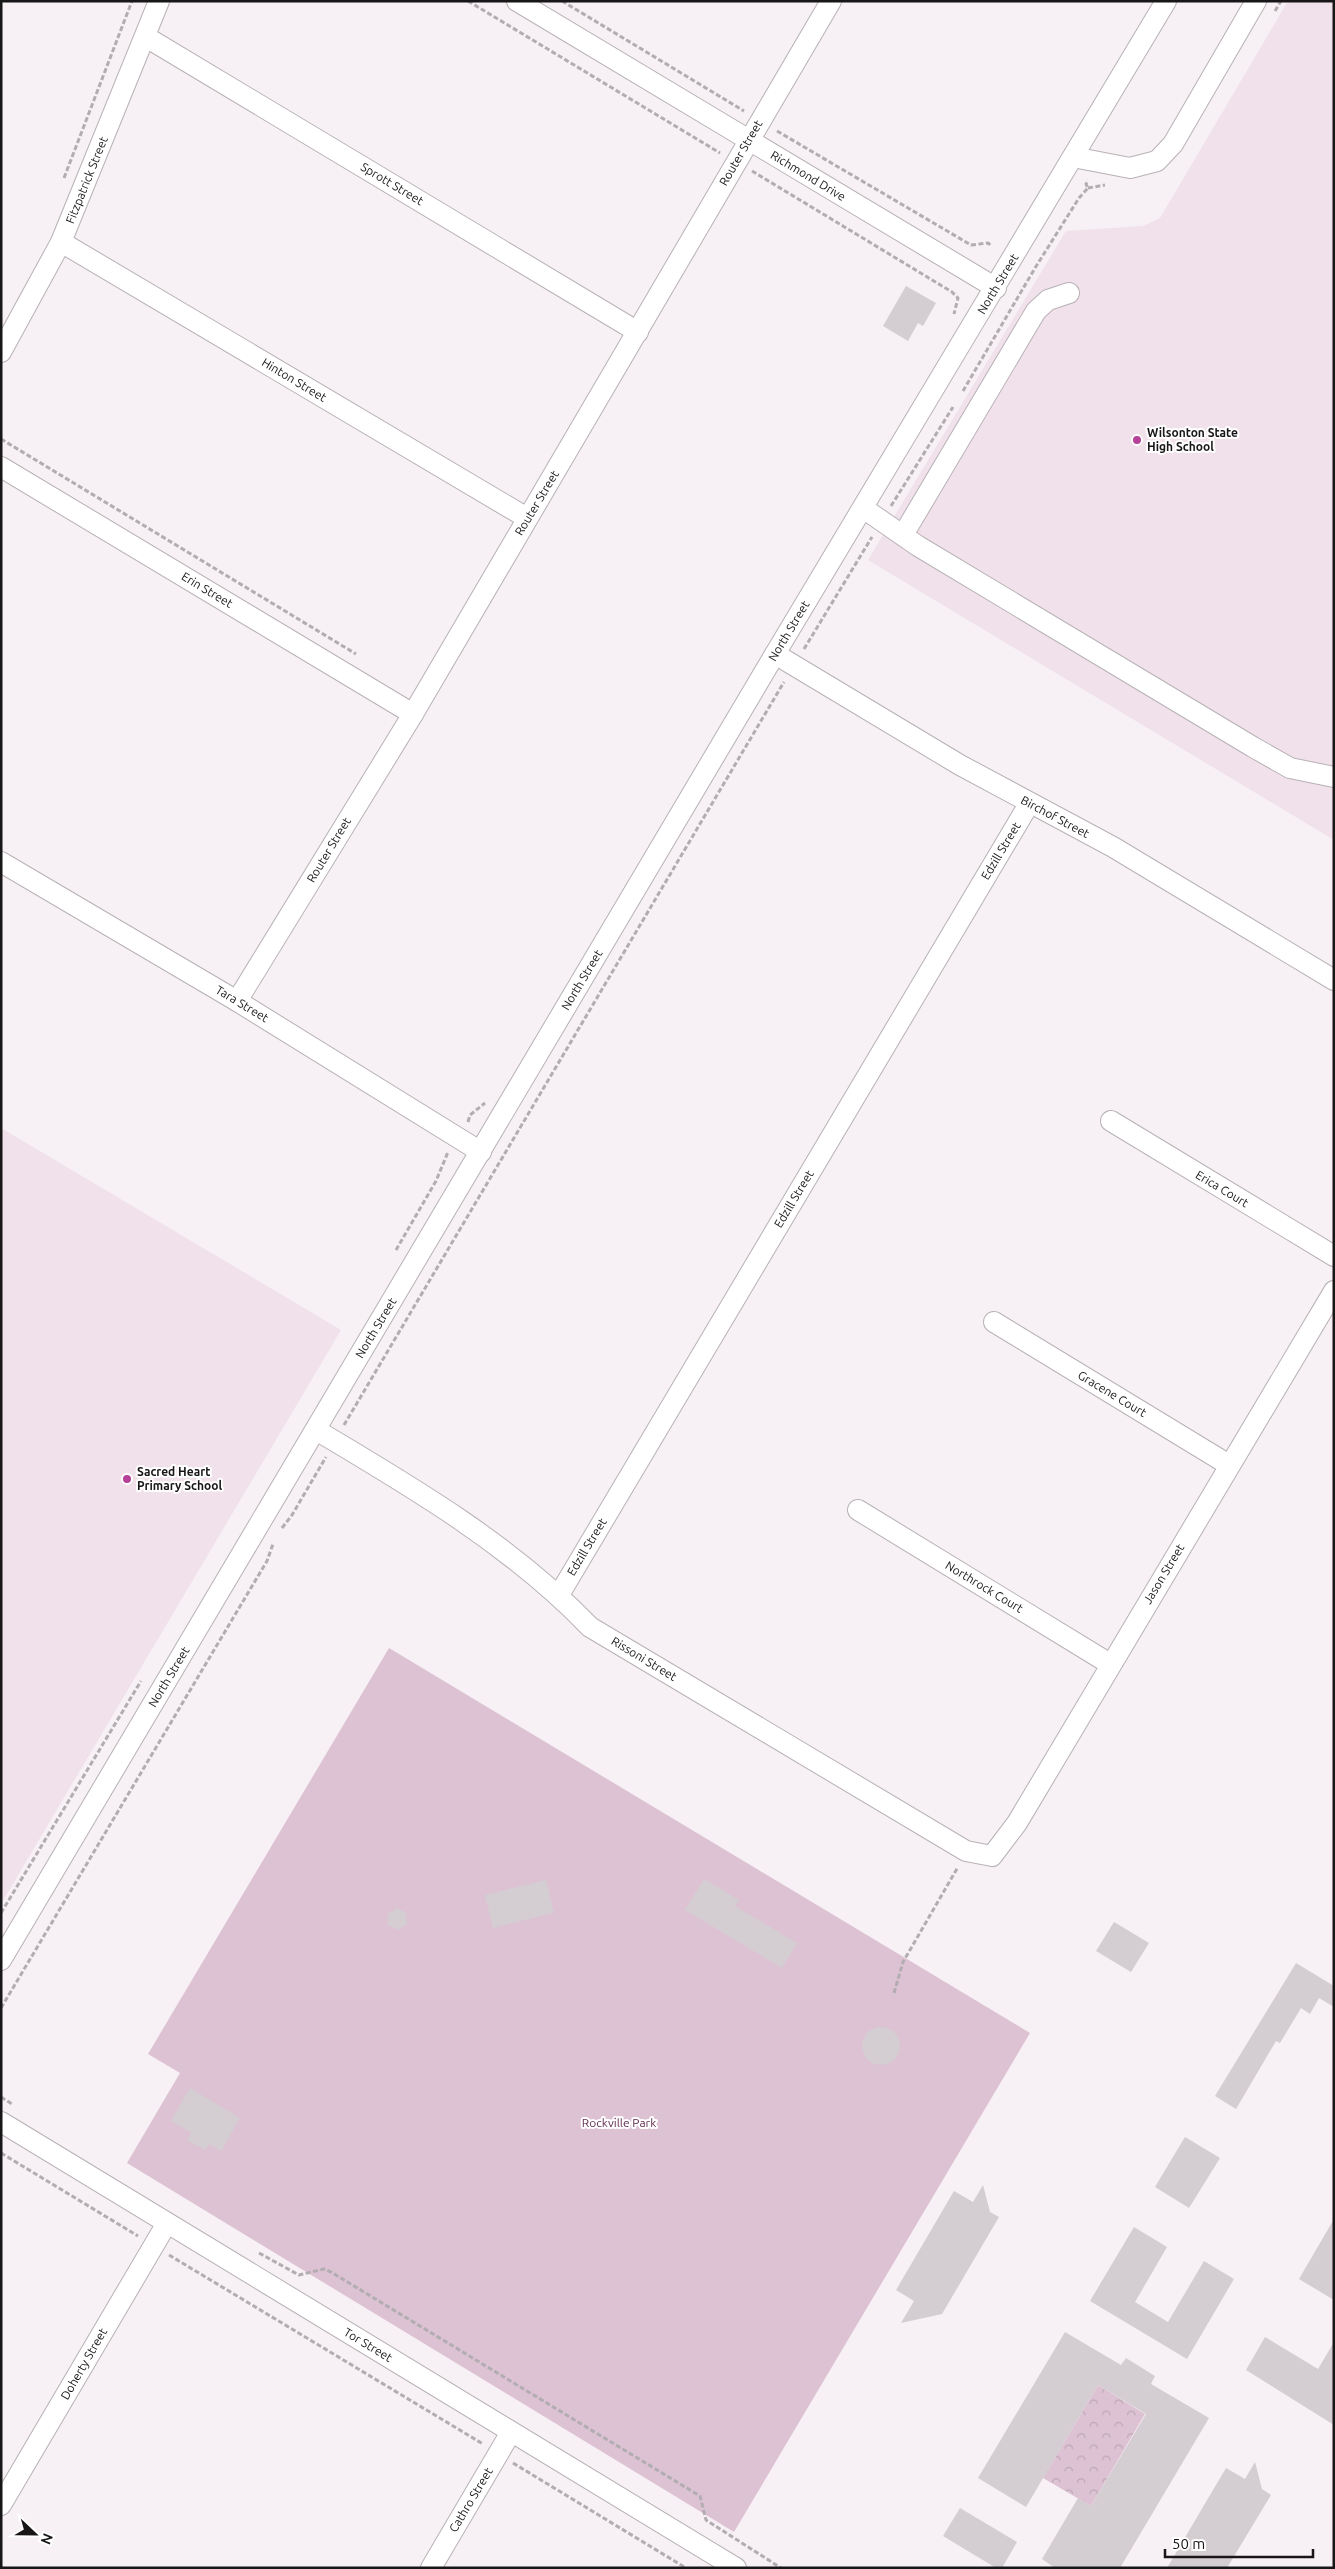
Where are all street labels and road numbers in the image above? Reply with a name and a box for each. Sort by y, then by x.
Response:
street label: Router Street [717,117,765,188]
street label: Fitzpatrick Street [63,134,110,225]
street label: Richmond Drive [768,148,848,203]
street label: Sprott Street [359,160,426,207]
street label: North Street [974,251,1021,316]
street label: Hinton Street [260,355,329,404]
street label: Router Street [512,468,561,538]
street label: Erin Street [179,569,235,610]
street label: North Street [765,598,812,663]
street label: Birchof Street [1019,793,1092,840]
street label: Router Street [304,815,353,885]
street label: Edzill Street [978,819,1023,882]
street label: North Street [558,947,605,1012]
street label: Tara Street [213,983,271,1025]
street label: Edzill Street [771,1167,816,1230]
street label: Erica Court [1194,1168,1251,1210]
street label: North Street [352,1295,399,1360]
street label: Gracene Court [1076,1368,1149,1419]
street label: Edzill Street [564,1515,609,1578]
street label: Jason Street [1141,1541,1187,1606]
street label: Northrock Court [943,1558,1026,1615]
street label: Rissoni Street [609,1634,679,1683]
street label: North Street [145,1644,192,1709]
street label: Doherty Street [58,2325,109,2402]
street label: Tor Street [342,2325,395,2364]
street label: Cathro Street [446,2465,495,2534]

